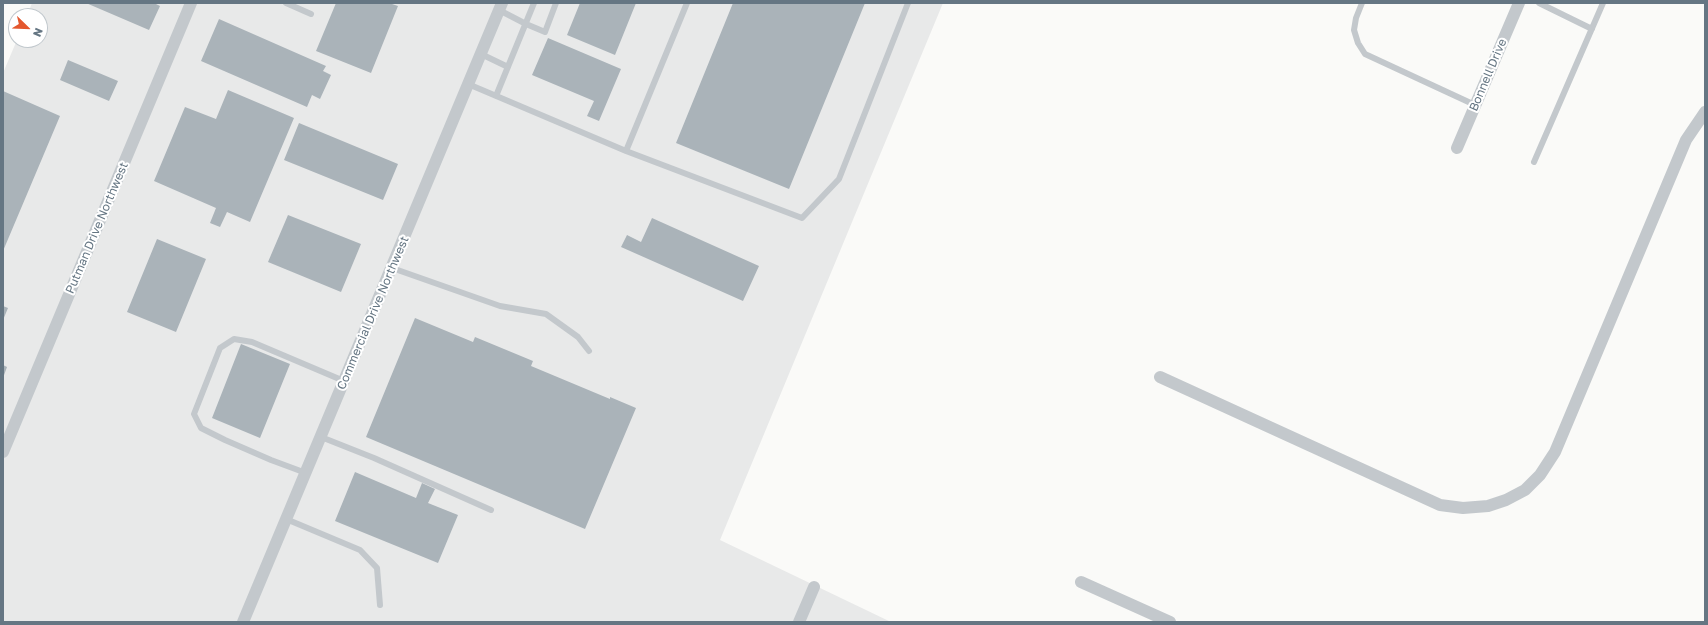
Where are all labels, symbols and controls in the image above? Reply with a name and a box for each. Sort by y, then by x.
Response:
north arrow [8,8,48,48]
text: N [31,26,46,39]
street label: Bonnell Drive [1466,37,1510,113]
street label: Putman Drive Northwest [63,160,131,296]
street label: Commercial Drive Northwest [334,234,412,392]

